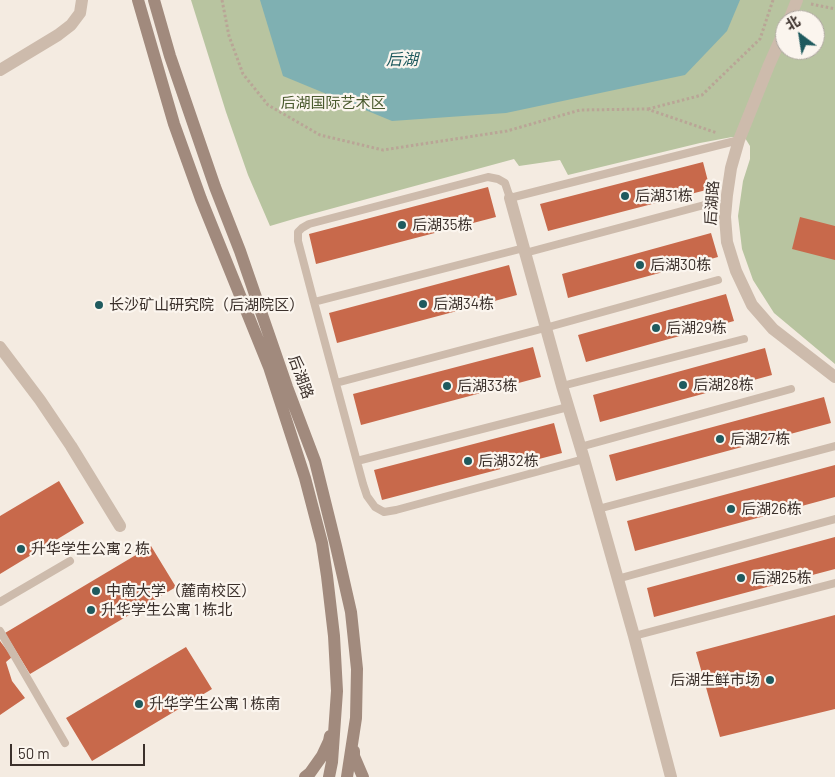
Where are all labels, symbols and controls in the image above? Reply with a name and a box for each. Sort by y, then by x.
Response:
north arrow [775,10,825,60]
text: 北 [782,12,803,33]
water label: 后湖 [386,50,418,70]
park label: 后湖国际艺术区 [281,94,385,112]
street label: 后湖路 [701,180,723,226]
place label: 后湖31栋 [635,187,693,205]
marker: 后湖31栋 [619,190,631,202]
place label: 后湖35栋 [412,216,472,234]
marker: 后湖35栋 [396,219,408,231]
place label: 后湖30栋 [650,256,711,274]
marker: 后湖30栋 [634,259,646,271]
place label: 后湖34栋 [433,295,494,313]
place label: 长沙矿山研究院（后湖院区） [109,296,304,314]
marker: 后湖34栋 [417,298,429,310]
marker: 长沙矿山研究院（后湖院区） [93,299,105,311]
place label: 后湖29栋 [666,319,727,337]
marker: 后湖29栋 [650,322,662,334]
street label: 后湖路 [285,353,317,401]
place label: 后湖28栋 [693,376,754,394]
place label: 后湖33栋 [457,377,517,395]
marker: 后湖28栋 [677,379,689,391]
marker: 后湖33栋 [441,380,453,392]
place label: 后湖27栋 [730,430,790,448]
marker: 后湖27栋 [714,433,726,445]
place label: 后湖32栋 [478,452,539,470]
marker: 后湖32栋 [462,455,474,467]
place label: 后湖26栋 [741,500,802,518]
marker: 后湖26栋 [725,503,737,515]
place label: 升华学生公寓 2 栋 [31,540,150,558]
marker: 升华学生公寓 2 栋 [15,543,27,555]
place label: 后湖25栋 [751,569,812,587]
marker: 后湖25栋 [735,572,747,584]
place label: 中南大学（麓南校区） [106,582,256,600]
marker: 中南大学（麓南校区） [90,585,102,597]
place label: 升华学生公寓 1 栋北 [101,601,232,619]
marker: 升华学生公寓 1 栋北 [85,604,97,616]
place label: 后湖生鲜市场 [670,671,760,689]
marker: 后湖生鲜市场 [764,674,776,686]
place label: 升华学生公寓 1 栋南 [149,695,280,713]
marker: 升华学生公寓 1 栋南 [133,698,145,710]
scale bar [12,734,148,766]
text: 50 m [18,744,50,762]

